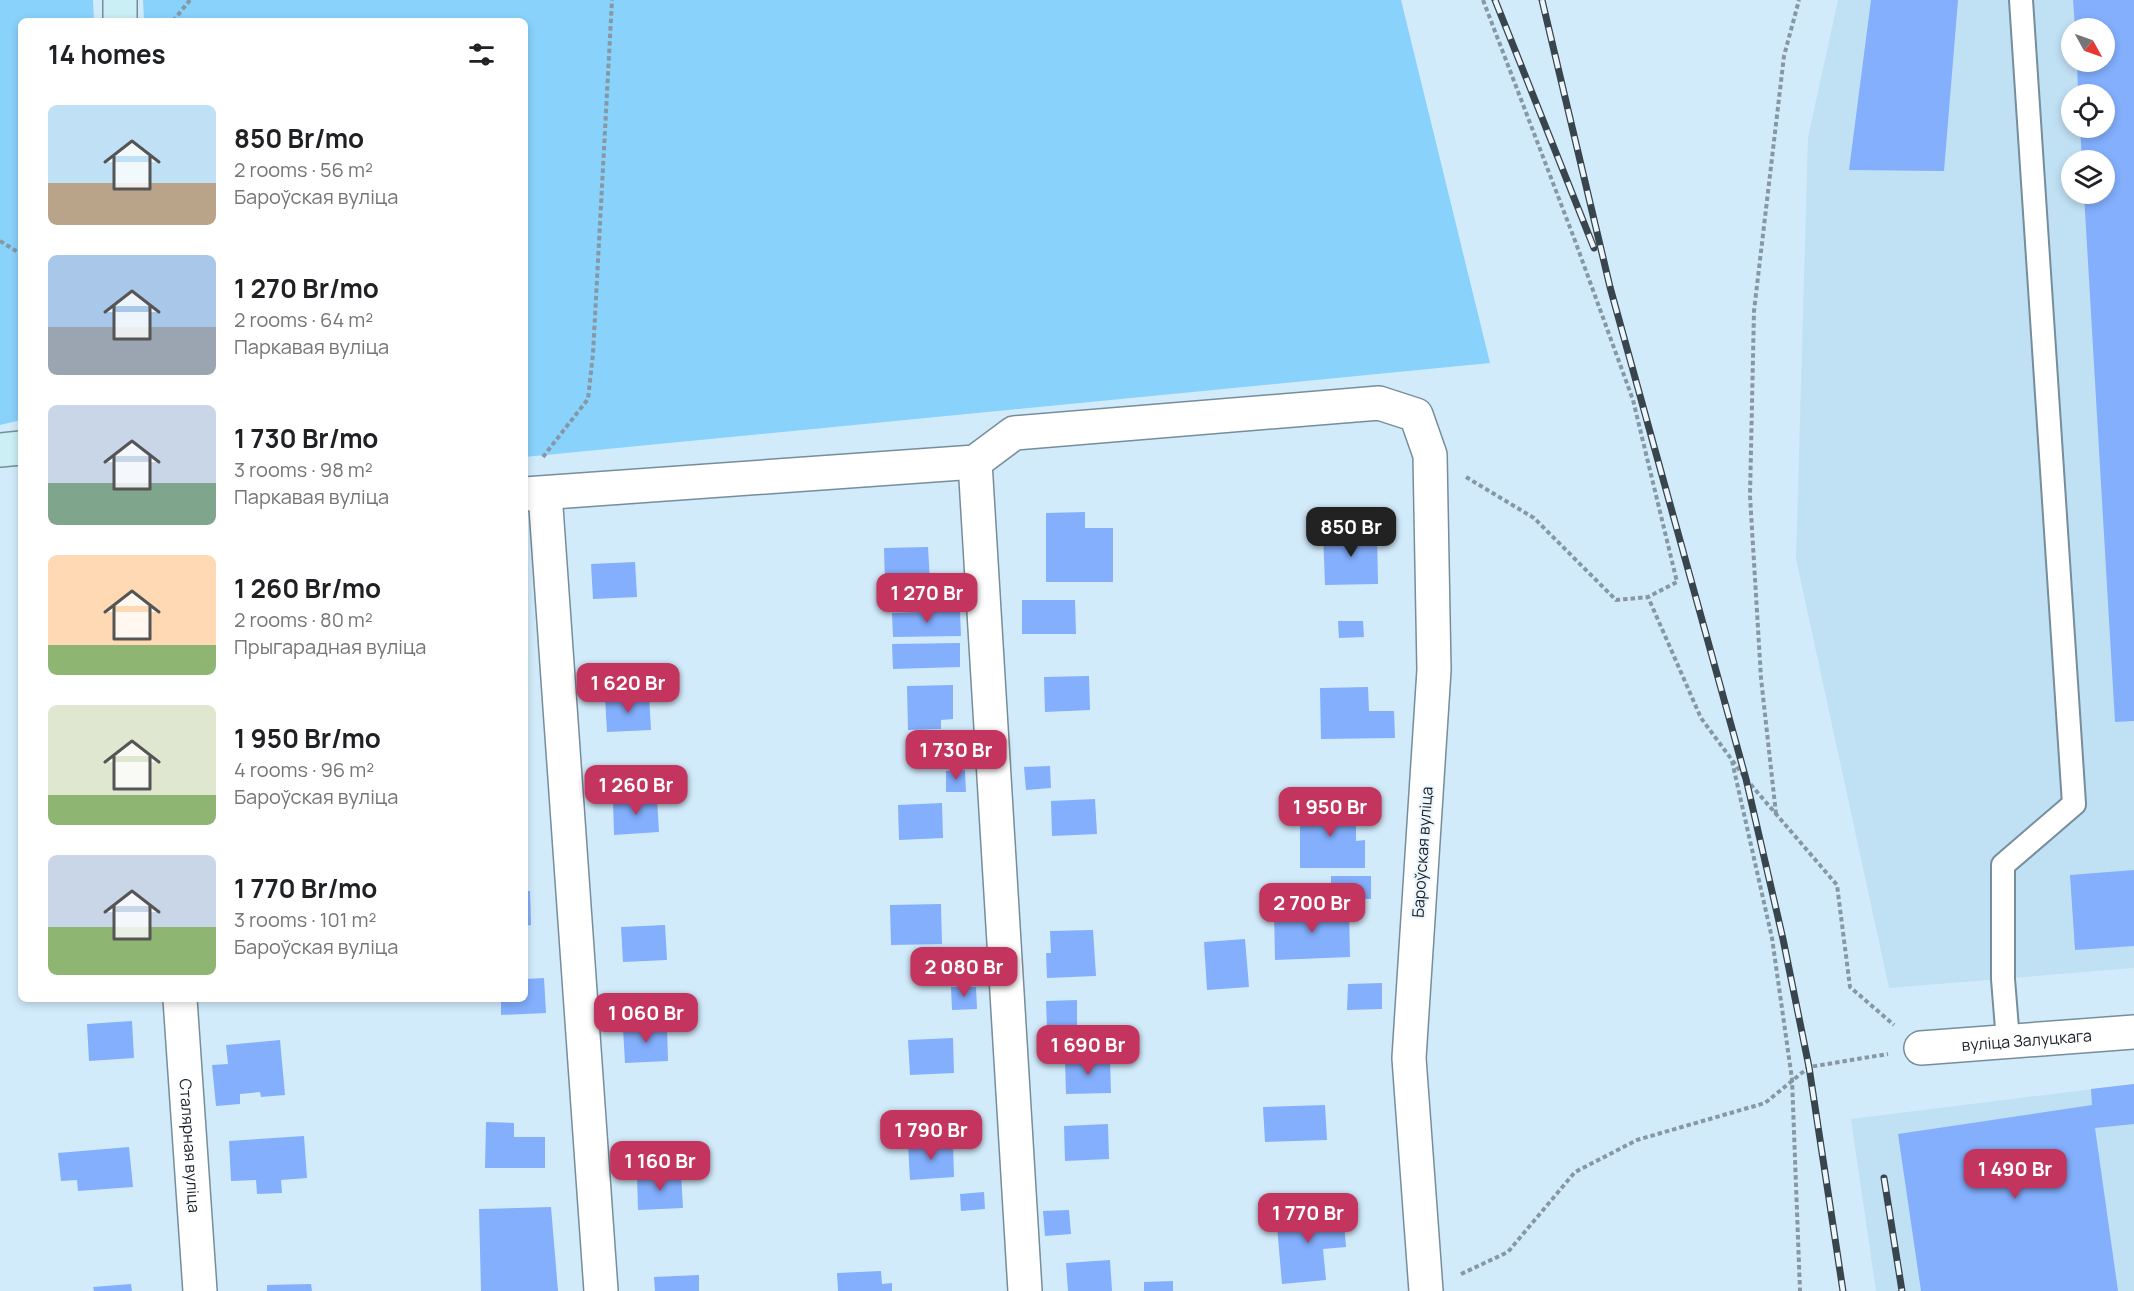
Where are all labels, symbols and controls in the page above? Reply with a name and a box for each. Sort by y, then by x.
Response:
north arrow [2061,18,2115,72]
map controls [2061,18,2115,204]
text: 14 homes [48,36,166,72]
icon: filters [465,38,498,71]
button: locate [2061,84,2115,138]
text: 850 Br/mo [234,120,364,156]
icon: home [96,129,168,201]
button: layers [2061,150,2115,204]
text: 2 rooms · 56 m² [234,156,373,183]
text: Бароўская вуліца [234,183,398,210]
text: 1 270 Br/mo [234,270,379,306]
icon: home [96,279,168,351]
text: 2 rooms · 64 m² [234,306,373,333]
text: Паркавая вуліца [234,333,389,360]
text: 1 730 Br/mo [234,420,378,456]
icon: home [96,429,168,501]
text: 3 rooms · 98 m² [234,456,373,483]
text: Паркавая вуліца [234,483,389,510]
pin: 850 Br [1302,507,1400,558]
text: 850 Br [1320,513,1382,540]
text: 1 260 Br/mo [234,570,381,606]
pin: 1 270 Br [865,573,989,624]
icon: home [96,579,168,651]
text: 1 270 Br [890,579,964,606]
text: 2 rooms · 80 m² [234,606,373,633]
text: Прыгарадная вуліца [234,633,426,660]
pin: 1 620 Br [566,663,690,714]
text: 1 620 Br [591,669,665,696]
text: 1 950 Br/mo [234,720,381,756]
icon: home [96,729,168,801]
pin: 1 730 Br [894,730,1018,781]
text: 1 730 Br [920,736,992,763]
text: 4 rooms · 96 m² [234,756,374,783]
pin: 1 260 Br [574,765,698,816]
text: 1 260 Br [599,771,673,798]
text: Бароўская вуліца [234,783,398,810]
street label: Бароўская вуліца [1406,786,1438,918]
pin: 1 950 Br [1268,787,1392,838]
text: 1 950 Br [1293,793,1367,820]
text: 1 770 Br/mo [234,870,377,906]
icon: home [96,879,168,951]
pin: 2 700 Br [1250,883,1374,934]
text: 2 700 Br [1273,889,1351,916]
text: 3 rooms · 101 m² [234,906,376,933]
text: Бароўская вуліца [234,933,398,960]
pin: 2 080 Br [902,947,1026,998]
text: 2 080 Br [924,953,1004,980]
pin: 1 060 Br [584,993,708,1044]
text: 1 060 Br [608,999,684,1026]
street label: вуліца Залуцкага [1961,1024,2093,1056]
pin: 1 690 Br [1026,1025,1150,1076]
text: 1 690 Br [1051,1031,1125,1058]
street label: Сталярная вуліца [174,1078,206,1214]
pin: 1 790 Br [869,1110,993,1161]
text: 1 790 Br [894,1116,968,1143]
pin: 1 160 Br [598,1141,722,1192]
text: 1 160 Br [624,1147,696,1174]
pin: 1 490 Br [1953,1149,2077,1200]
text: 1 490 Br [1978,1155,2052,1182]
pin: 1 770 Br [1246,1193,1370,1244]
text: 1 770 Br [1272,1199,1344,1226]

